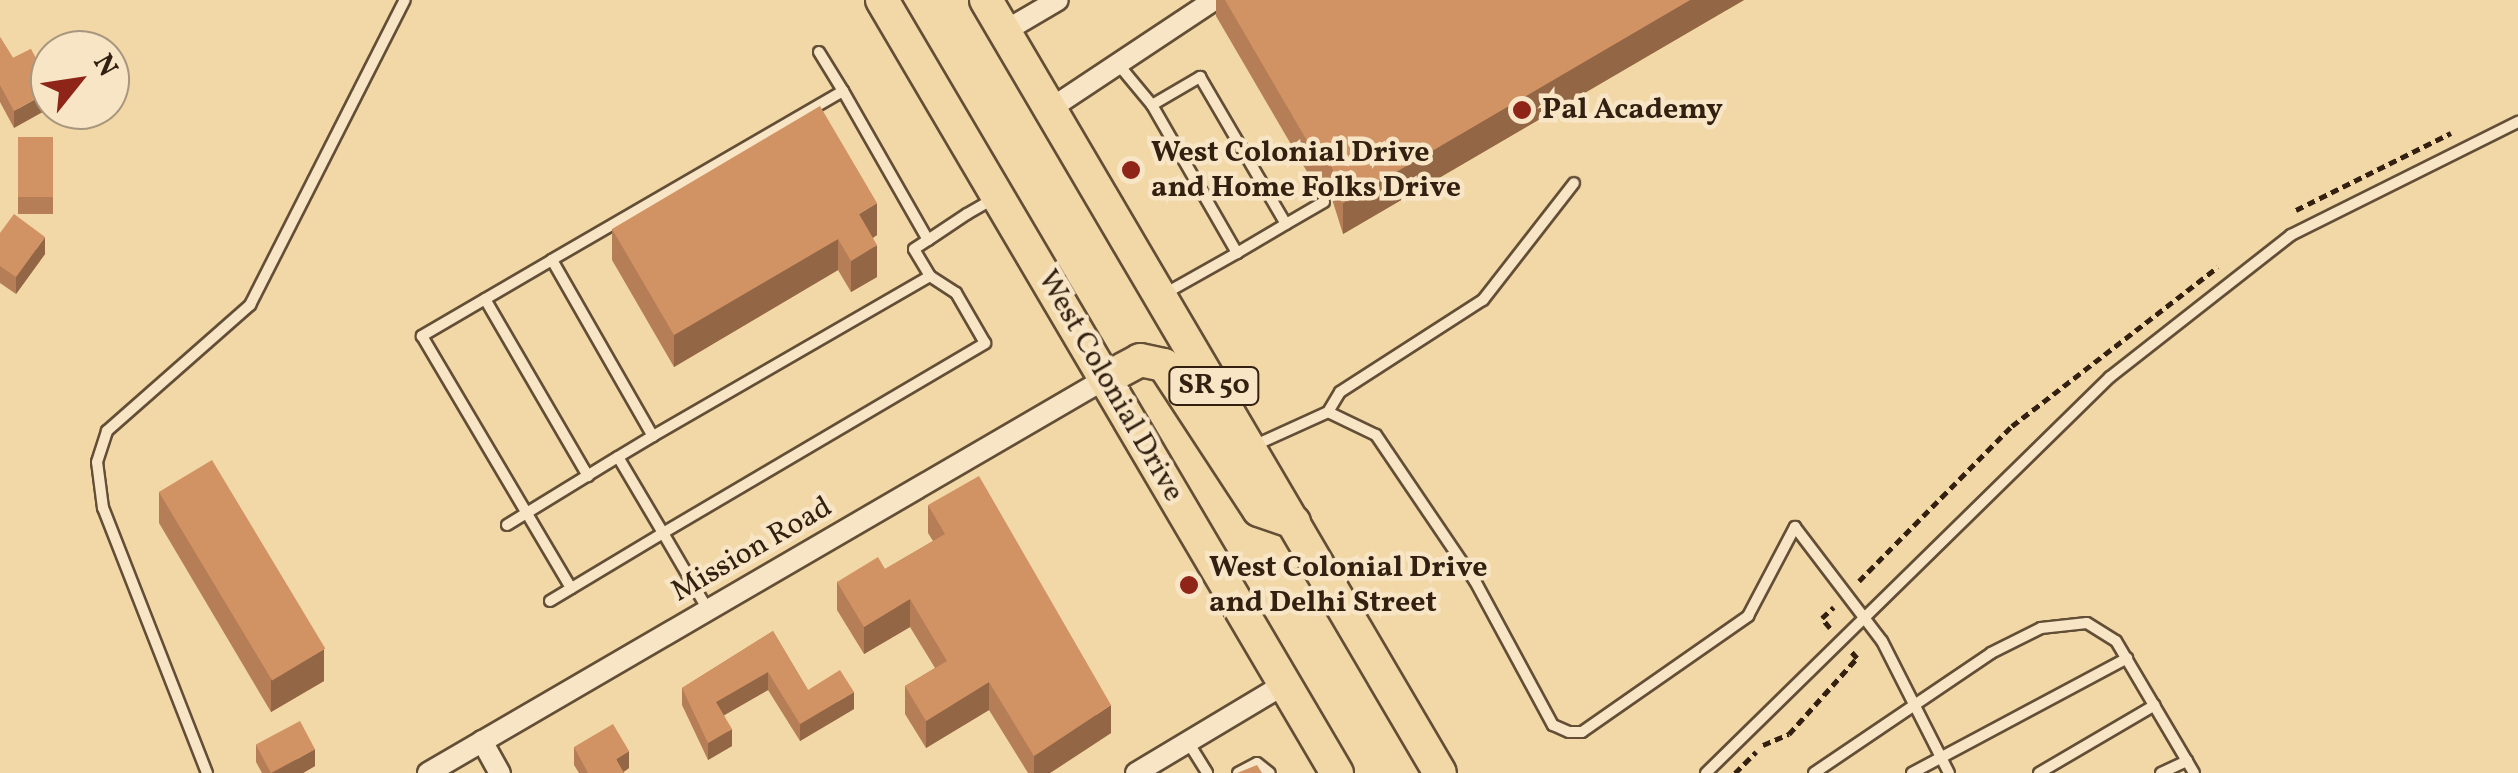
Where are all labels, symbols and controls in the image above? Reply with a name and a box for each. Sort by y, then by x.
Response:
north arrow [30,30,130,130]
text: N [83,47,127,84]
place label: Pal Academy [1542,92,1723,128]
marker: Pal Academy [1511,99,1533,121]
place label: West Colonial Drive and Home Folks Drive [1151,135,1461,206]
marker: West Colonial Drive and Home Folks Drive [1120,159,1142,181]
street label: West Colonial Drive [1029,264,1191,508]
road number: SR 50 [1166,363,1262,409]
street label: Mission Road [665,490,839,610]
place label: West Colonial Drive and Delhi Street [1209,550,1488,620]
marker: West Colonial Drive and Delhi Street [1178,574,1200,596]

